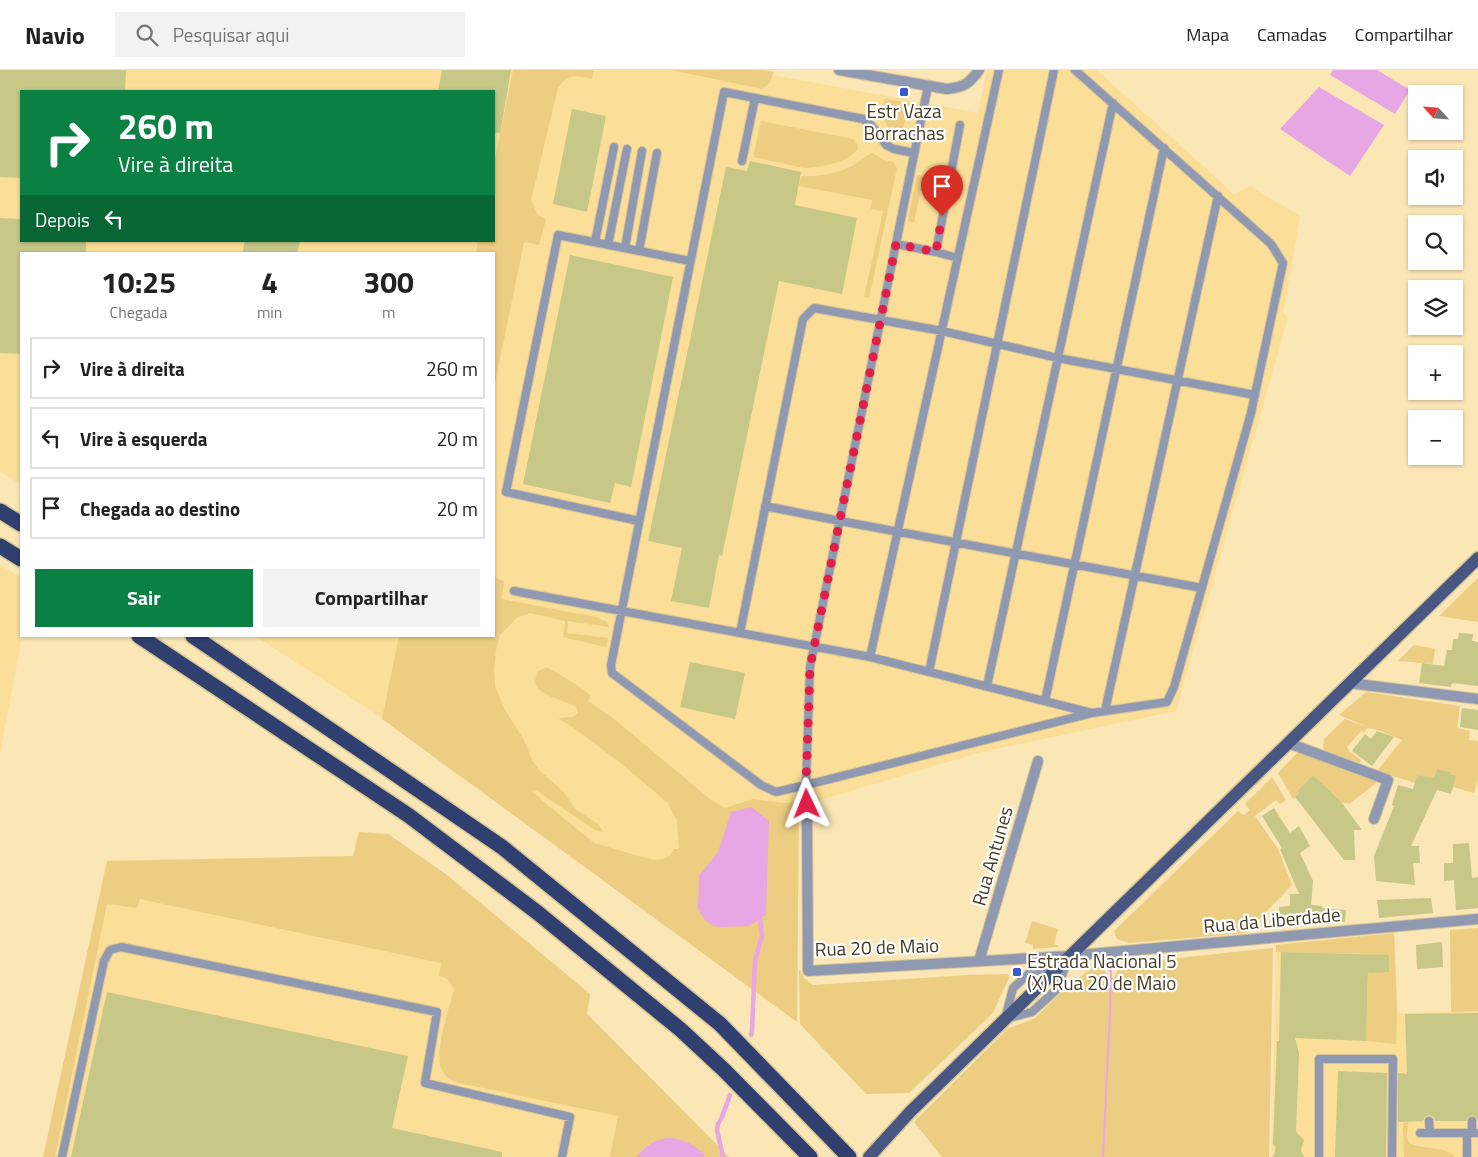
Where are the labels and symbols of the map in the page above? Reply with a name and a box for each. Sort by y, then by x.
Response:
north arrow [1408,85,1462,140]
marker: Estr Vaza Borrachas [898,86,910,98]
place label: Estr Vaza Borrachas [863,96,945,147]
pin [921,165,963,216]
position arrow [780,777,832,829]
street label: Rua Antunes [963,803,1020,909]
street label: Rua da Liberdade [1202,899,1342,940]
street label: Rua 20 de Maio [814,930,940,963]
place label: Estrada Nacional 5 (X) Rua 20 de Maio [1027,946,1177,997]
marker: Estrada Nacional 5 (X) Rua 20 de Maio [1011,966,1023,978]

